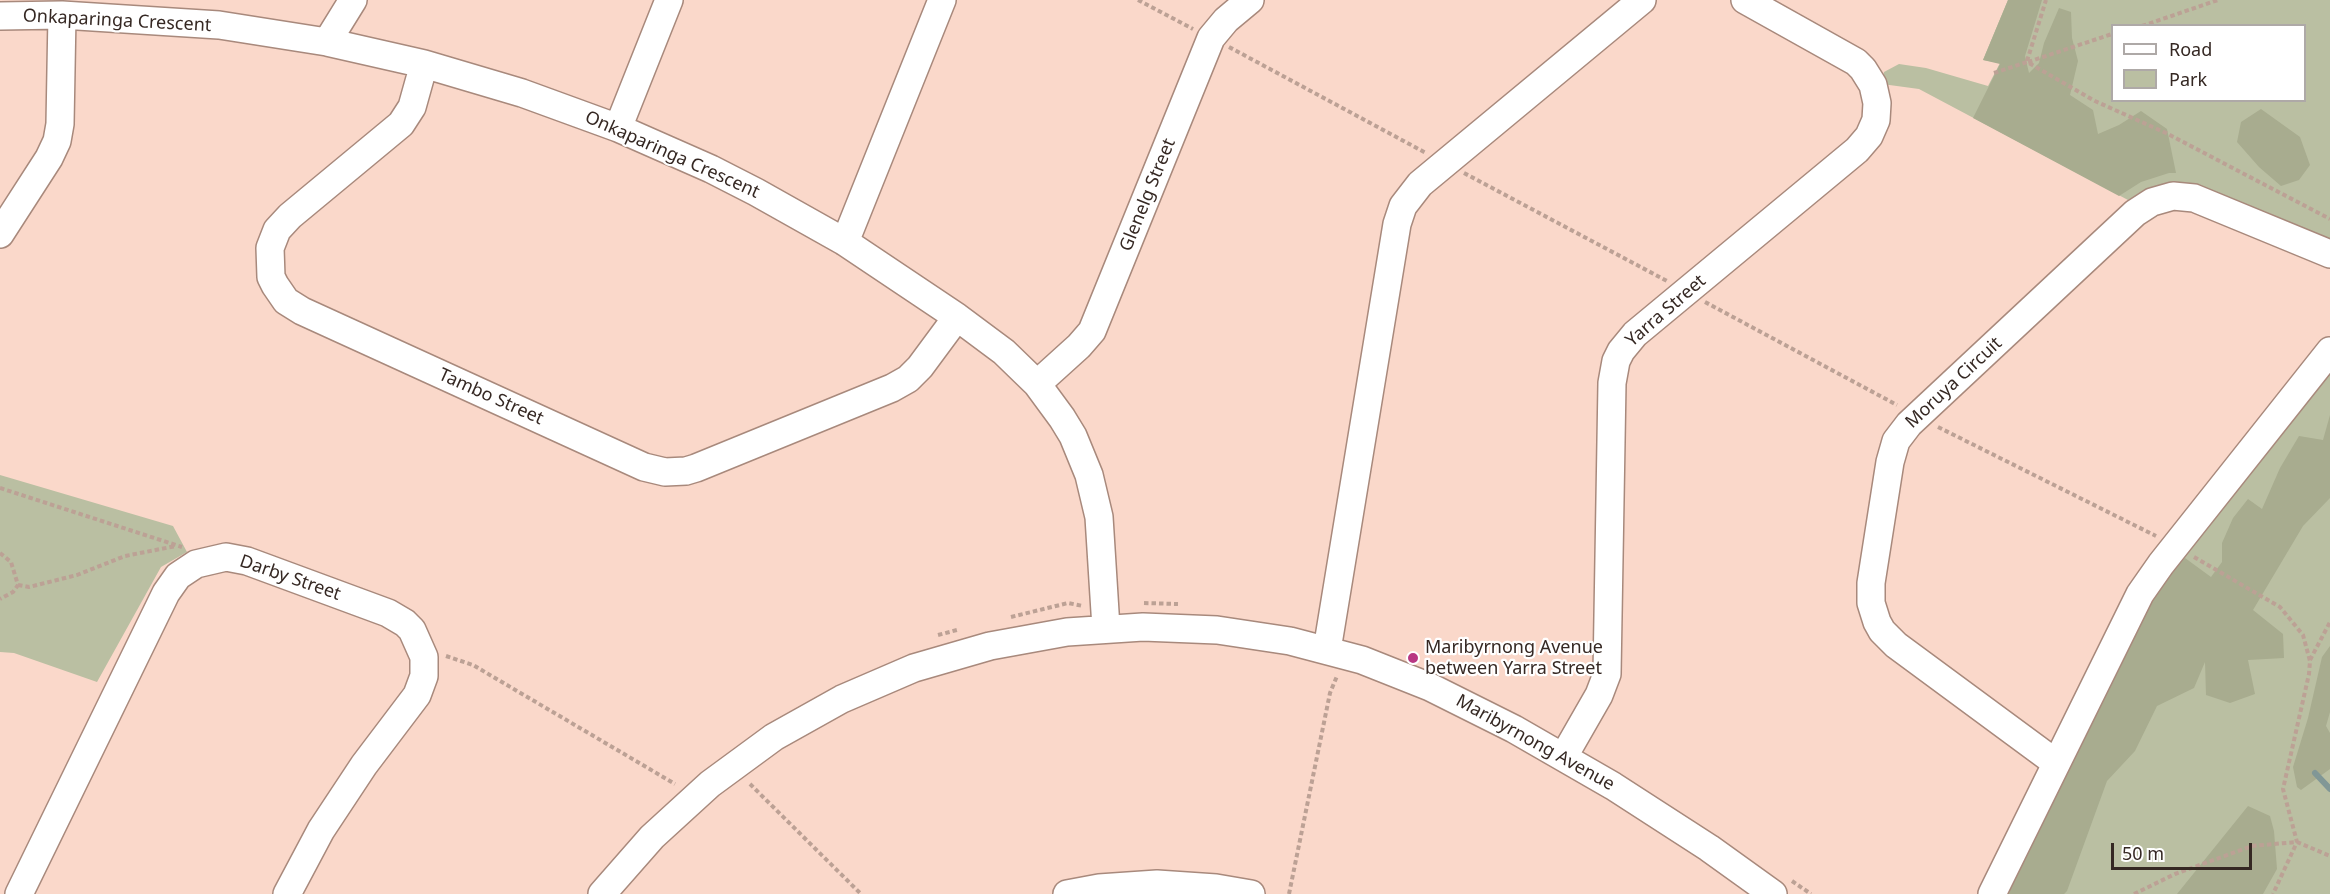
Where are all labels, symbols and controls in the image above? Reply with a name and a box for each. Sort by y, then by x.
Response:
street label: Onkaparinga Crescent [22,5,212,37]
legend [2111,24,2306,102]
text: Road [2169,37,2212,61]
text: Park [2169,67,2207,91]
street label: Onkaparinga Crescent [581,107,763,203]
street label: Glenelg Street [1116,135,1180,255]
street label: Yarra Street [1622,270,1710,352]
street label: Moruya Circuit [1901,333,2007,433]
street label: Tambo Street [435,364,547,430]
street label: Darby Street [237,551,343,605]
place label: Maribyrnong Avenue between Yarra Street [1425,637,1603,680]
marker: Maribyrnong Avenue between Yarra Street [1406,651,1420,665]
street label: Maribyrnong Avenue [1452,690,1618,796]
scale bar [2114,831,2255,869]
text: 50 m [2122,841,2164,865]

